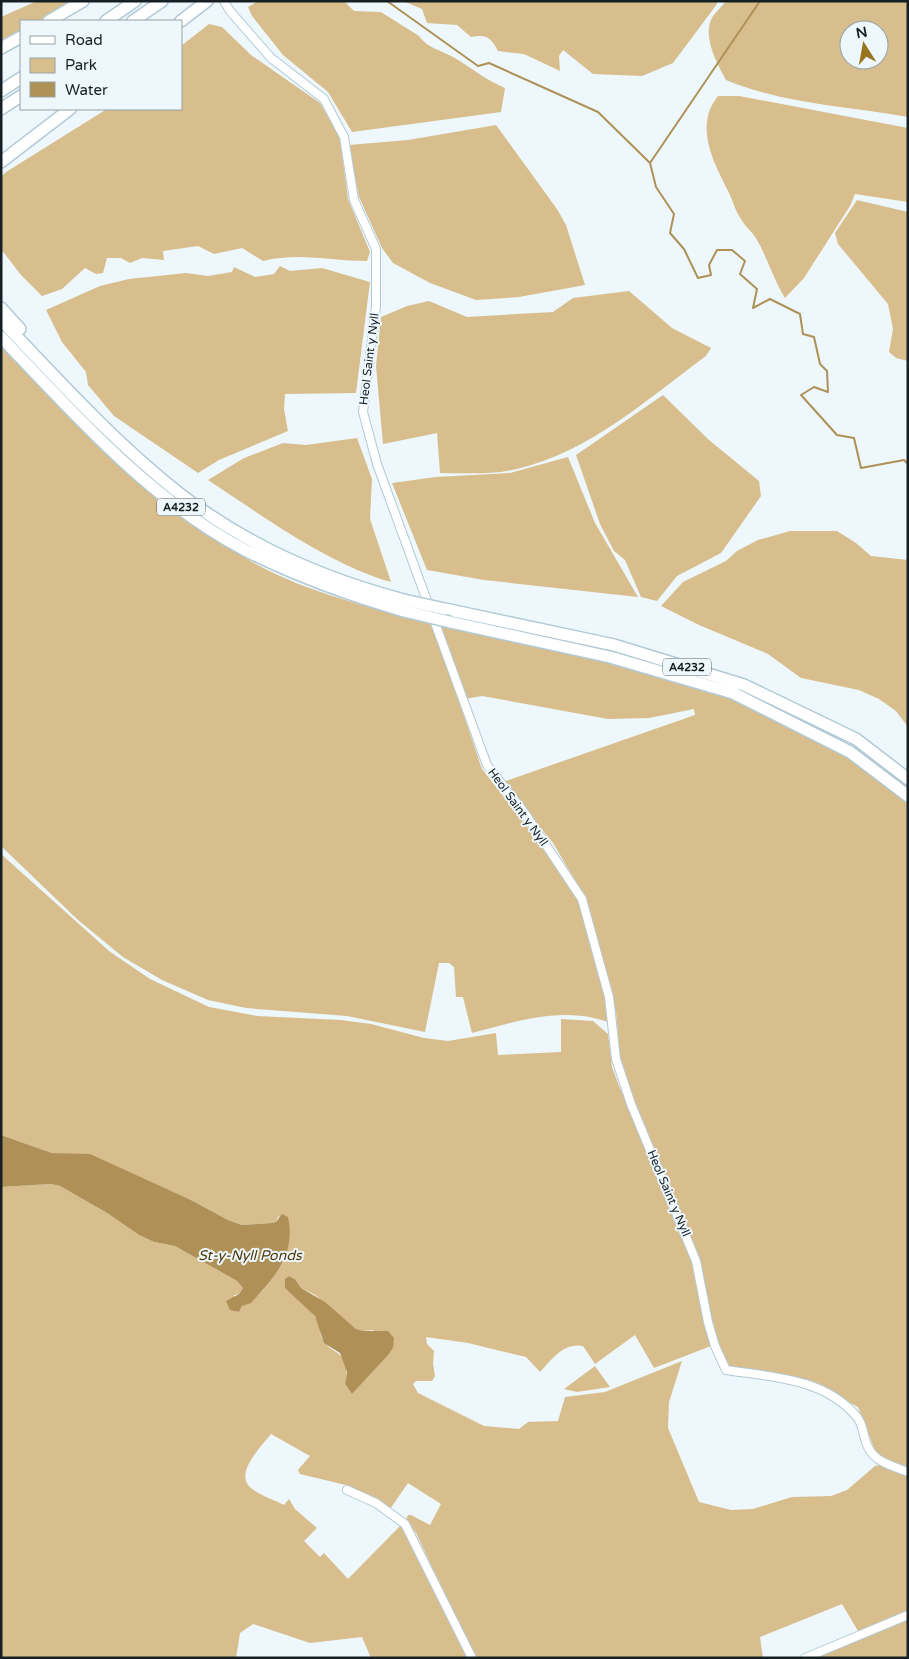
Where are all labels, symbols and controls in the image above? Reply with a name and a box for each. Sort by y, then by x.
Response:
legend [20,20,182,110]
north arrow [839,20,889,70]
text: N [854,23,869,42]
text: Road [65,31,103,49]
text: Park [65,56,97,74]
text: Water [65,81,108,99]
street label: Heol Saint y Nyll [356,312,382,406]
road number: A4232 [157,498,205,516]
road number: A4232 [663,659,711,676]
street label: Heol Saint y Nyll [485,765,551,849]
street label: Heol Saint y Nyll [644,1148,694,1238]
water label: St-y-Nyll Ponds [198,1247,303,1264]

